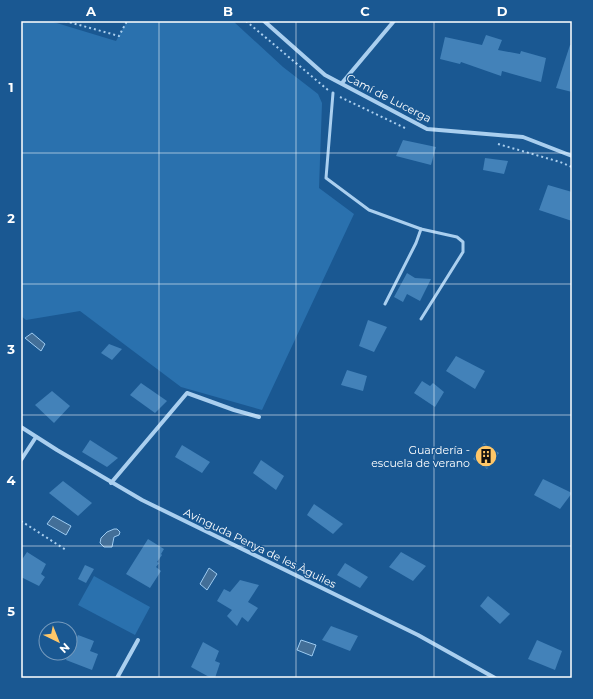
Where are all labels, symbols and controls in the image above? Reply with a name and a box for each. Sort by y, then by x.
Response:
text: A [85,3,97,19]
text: B [223,3,233,19]
text: C [360,3,370,19]
text: D [497,3,508,19]
street label: Camí de Lucerga [344,71,434,125]
text: 1 [8,79,14,95]
text: 2 [7,210,15,226]
text: 3 [6,341,15,357]
place label: Guardería - escuela de verano [371,443,470,470]
building icon: Guardería - escuela de verano [473,443,499,469]
text: 4 [7,472,16,488]
street label: Avinguda Penya de les Àguiles [181,505,339,591]
text: 5 [7,603,15,619]
north arrow [38,621,78,661]
text: N [57,640,73,656]

